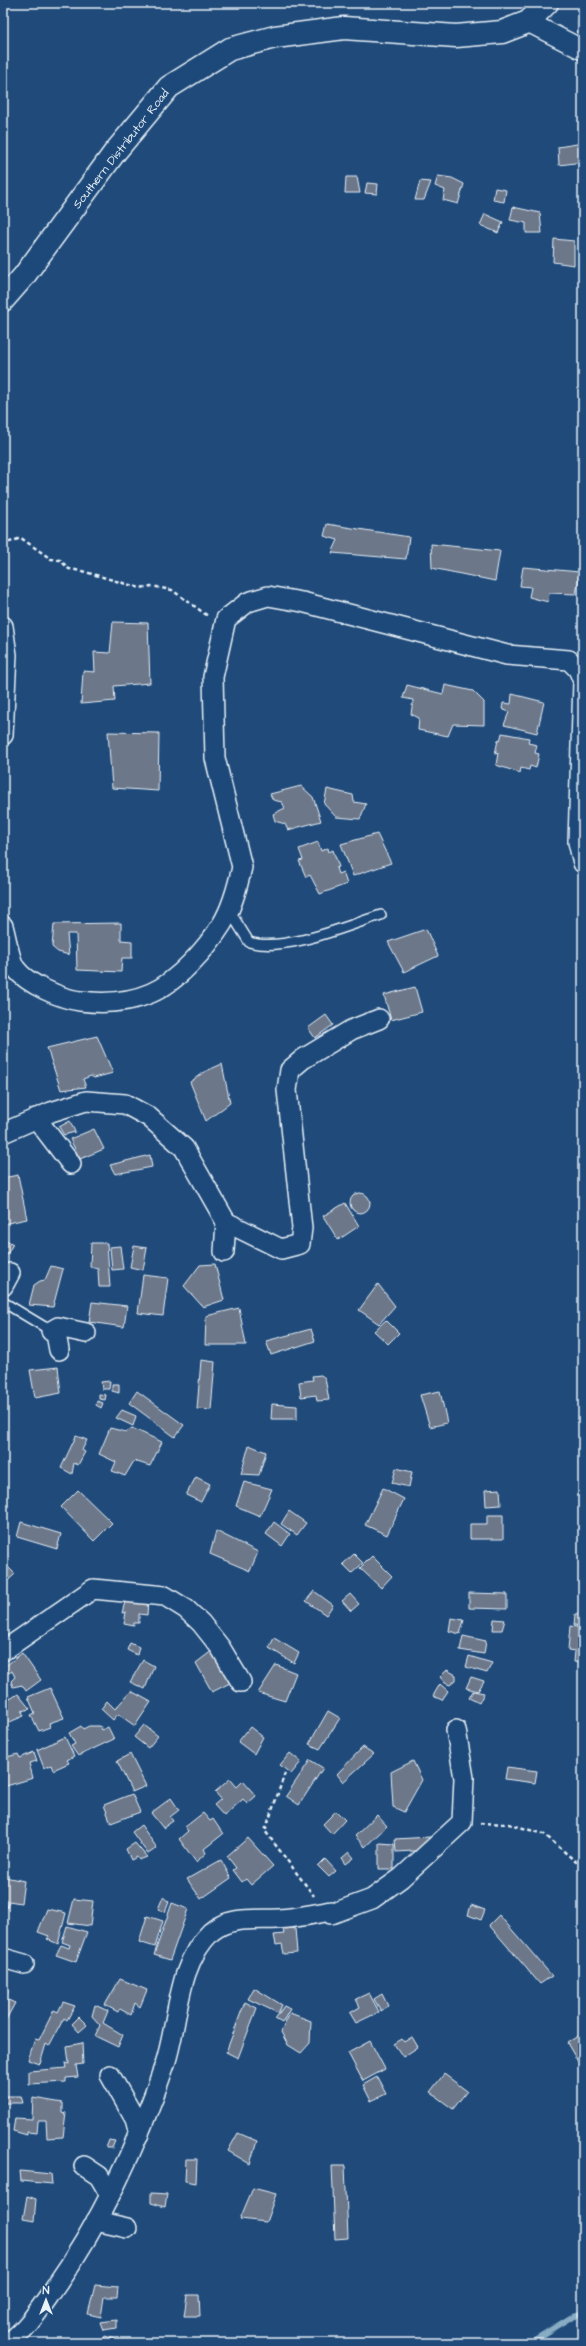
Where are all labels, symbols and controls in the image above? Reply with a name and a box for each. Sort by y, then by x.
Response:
street label: Southern Distributor Road [69,86,173,212]
north arrow [26,2280,66,2320]
text: N [43,2283,50,2298]

